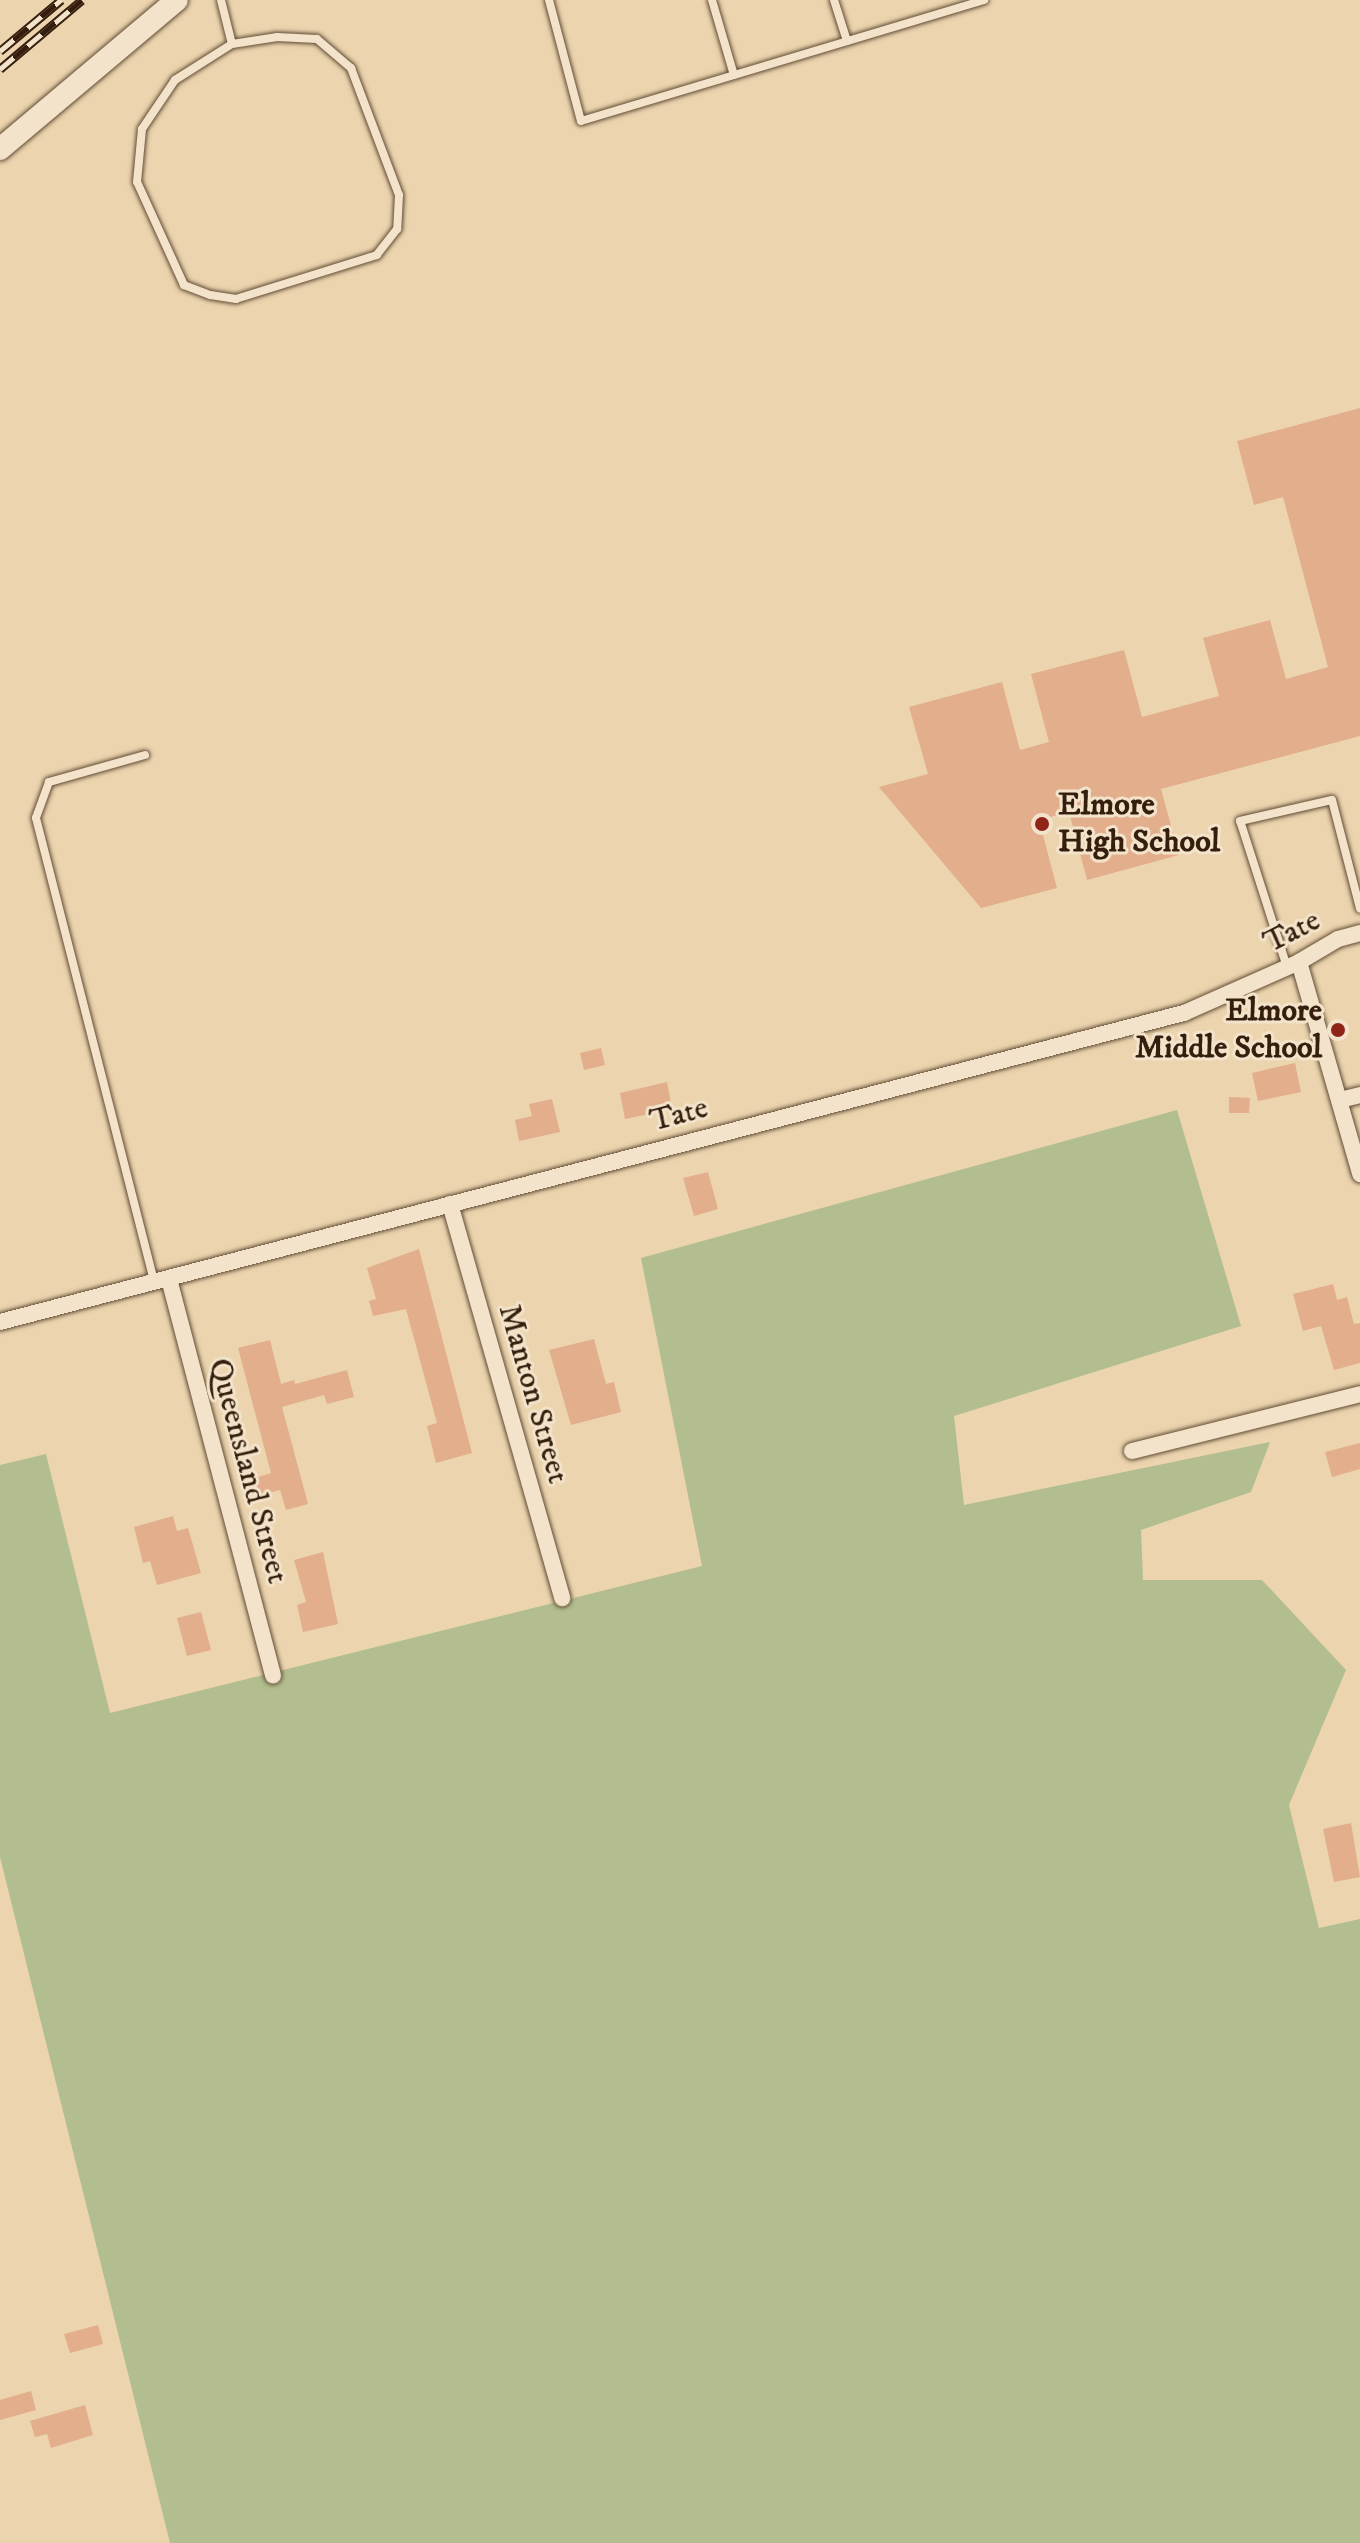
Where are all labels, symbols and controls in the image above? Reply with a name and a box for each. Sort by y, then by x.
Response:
place label: Elmore High School [1058,787,1220,862]
marker: Elmore High School [1033,815,1051,833]
street label: Tate [1257,902,1327,962]
place label: Elmore Middle School [1135,993,1322,1068]
marker: Elmore Middle School [1329,1021,1347,1039]
street label: Tate [646,1089,712,1141]
street label: Manton Street [489,1300,577,1488]
street label: Queensland Street [200,1354,296,1588]

